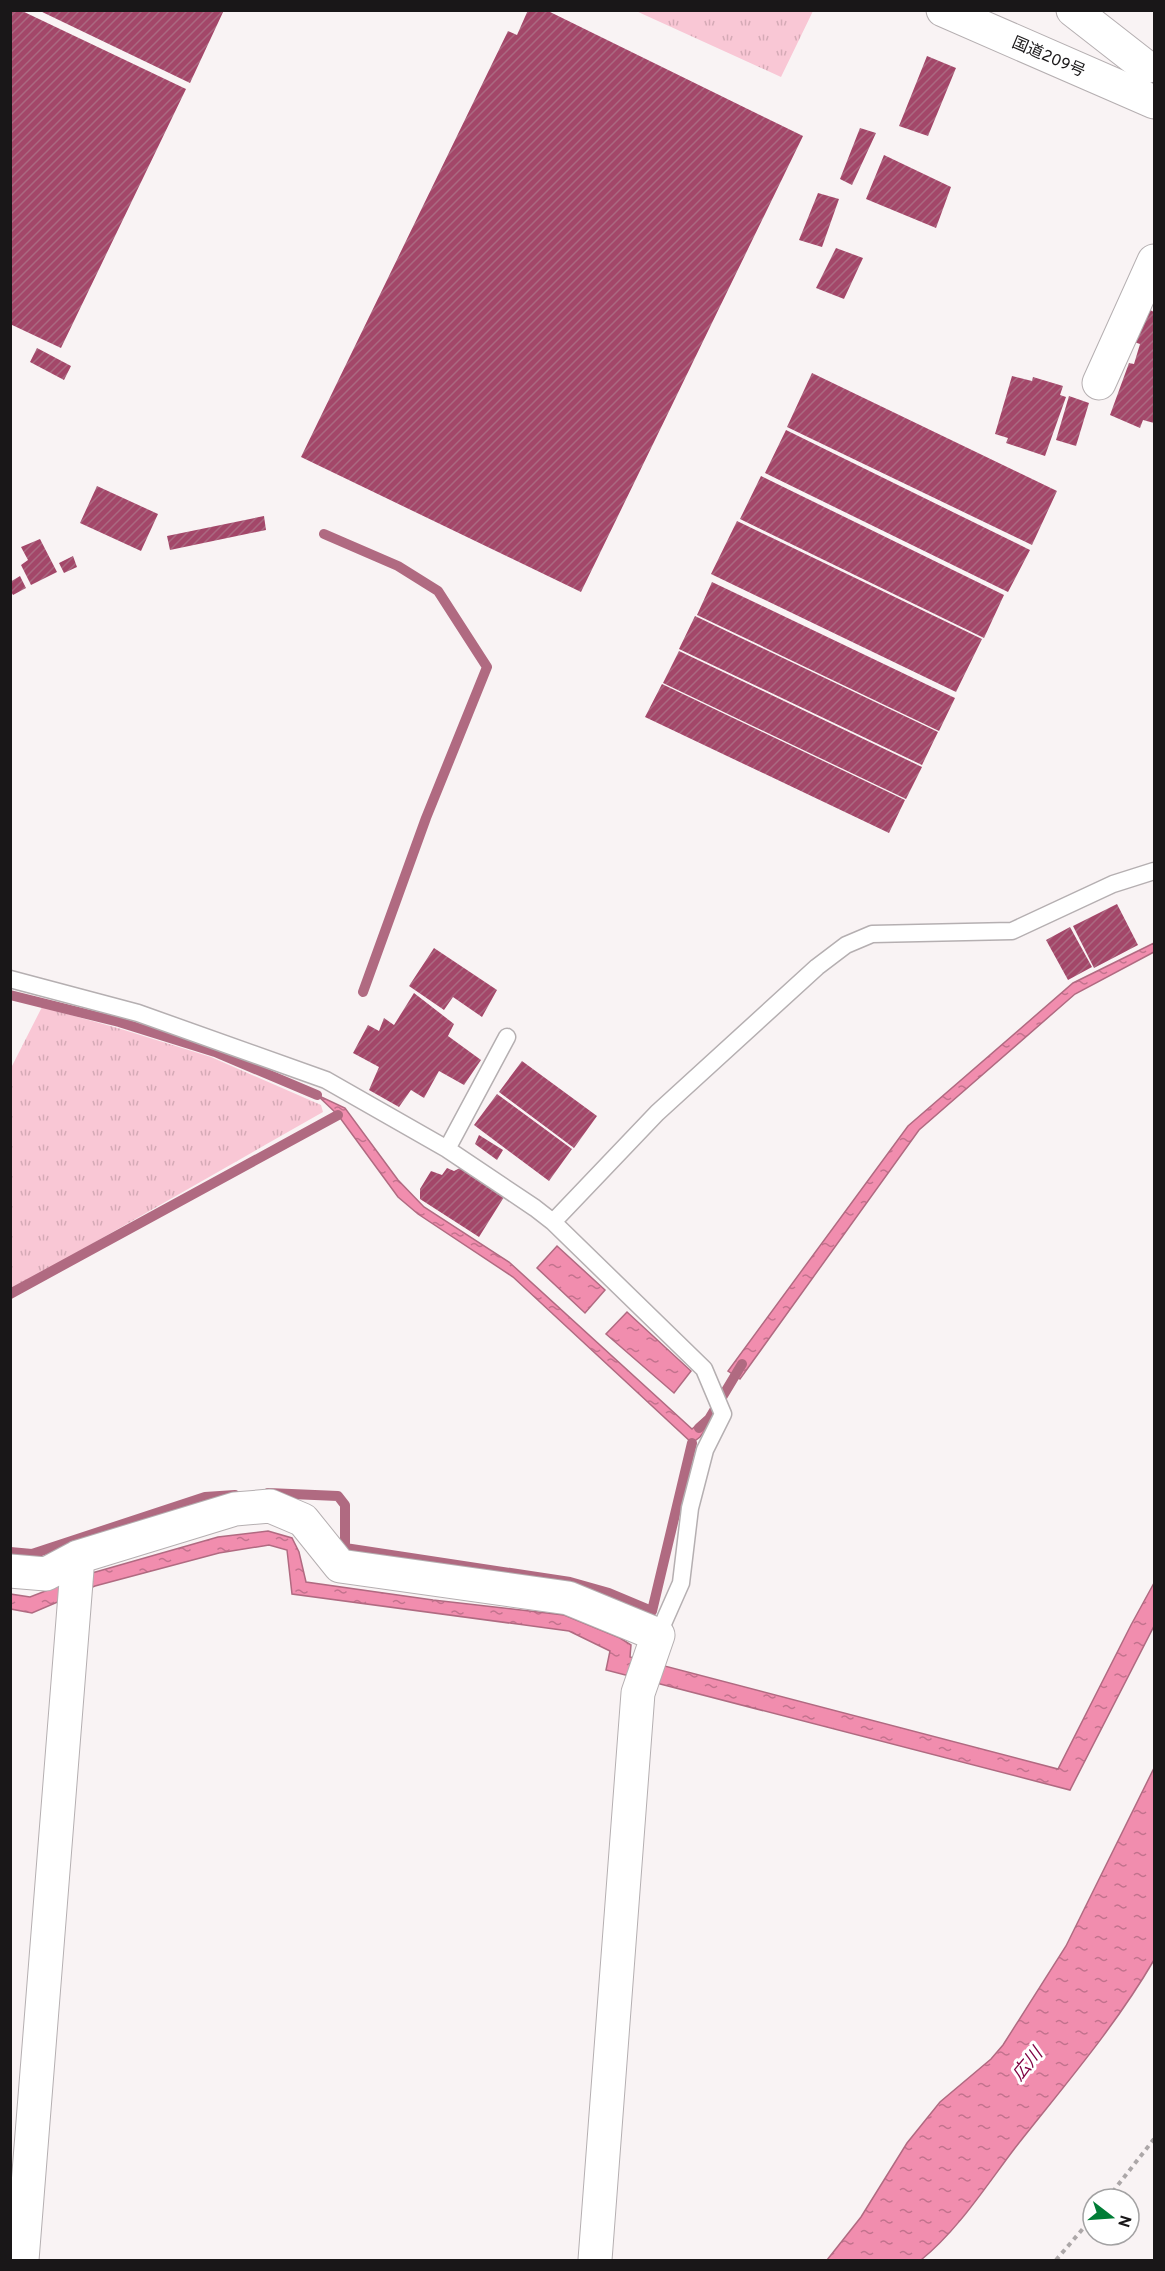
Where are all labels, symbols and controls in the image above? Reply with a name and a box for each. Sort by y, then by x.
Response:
street label: 国道209号 [1009,33,1088,82]
water label: 広川 [1008,2042,1050,2086]
north arrow [1081,2187,1141,2247]
text: N [1112,2212,1135,2229]

